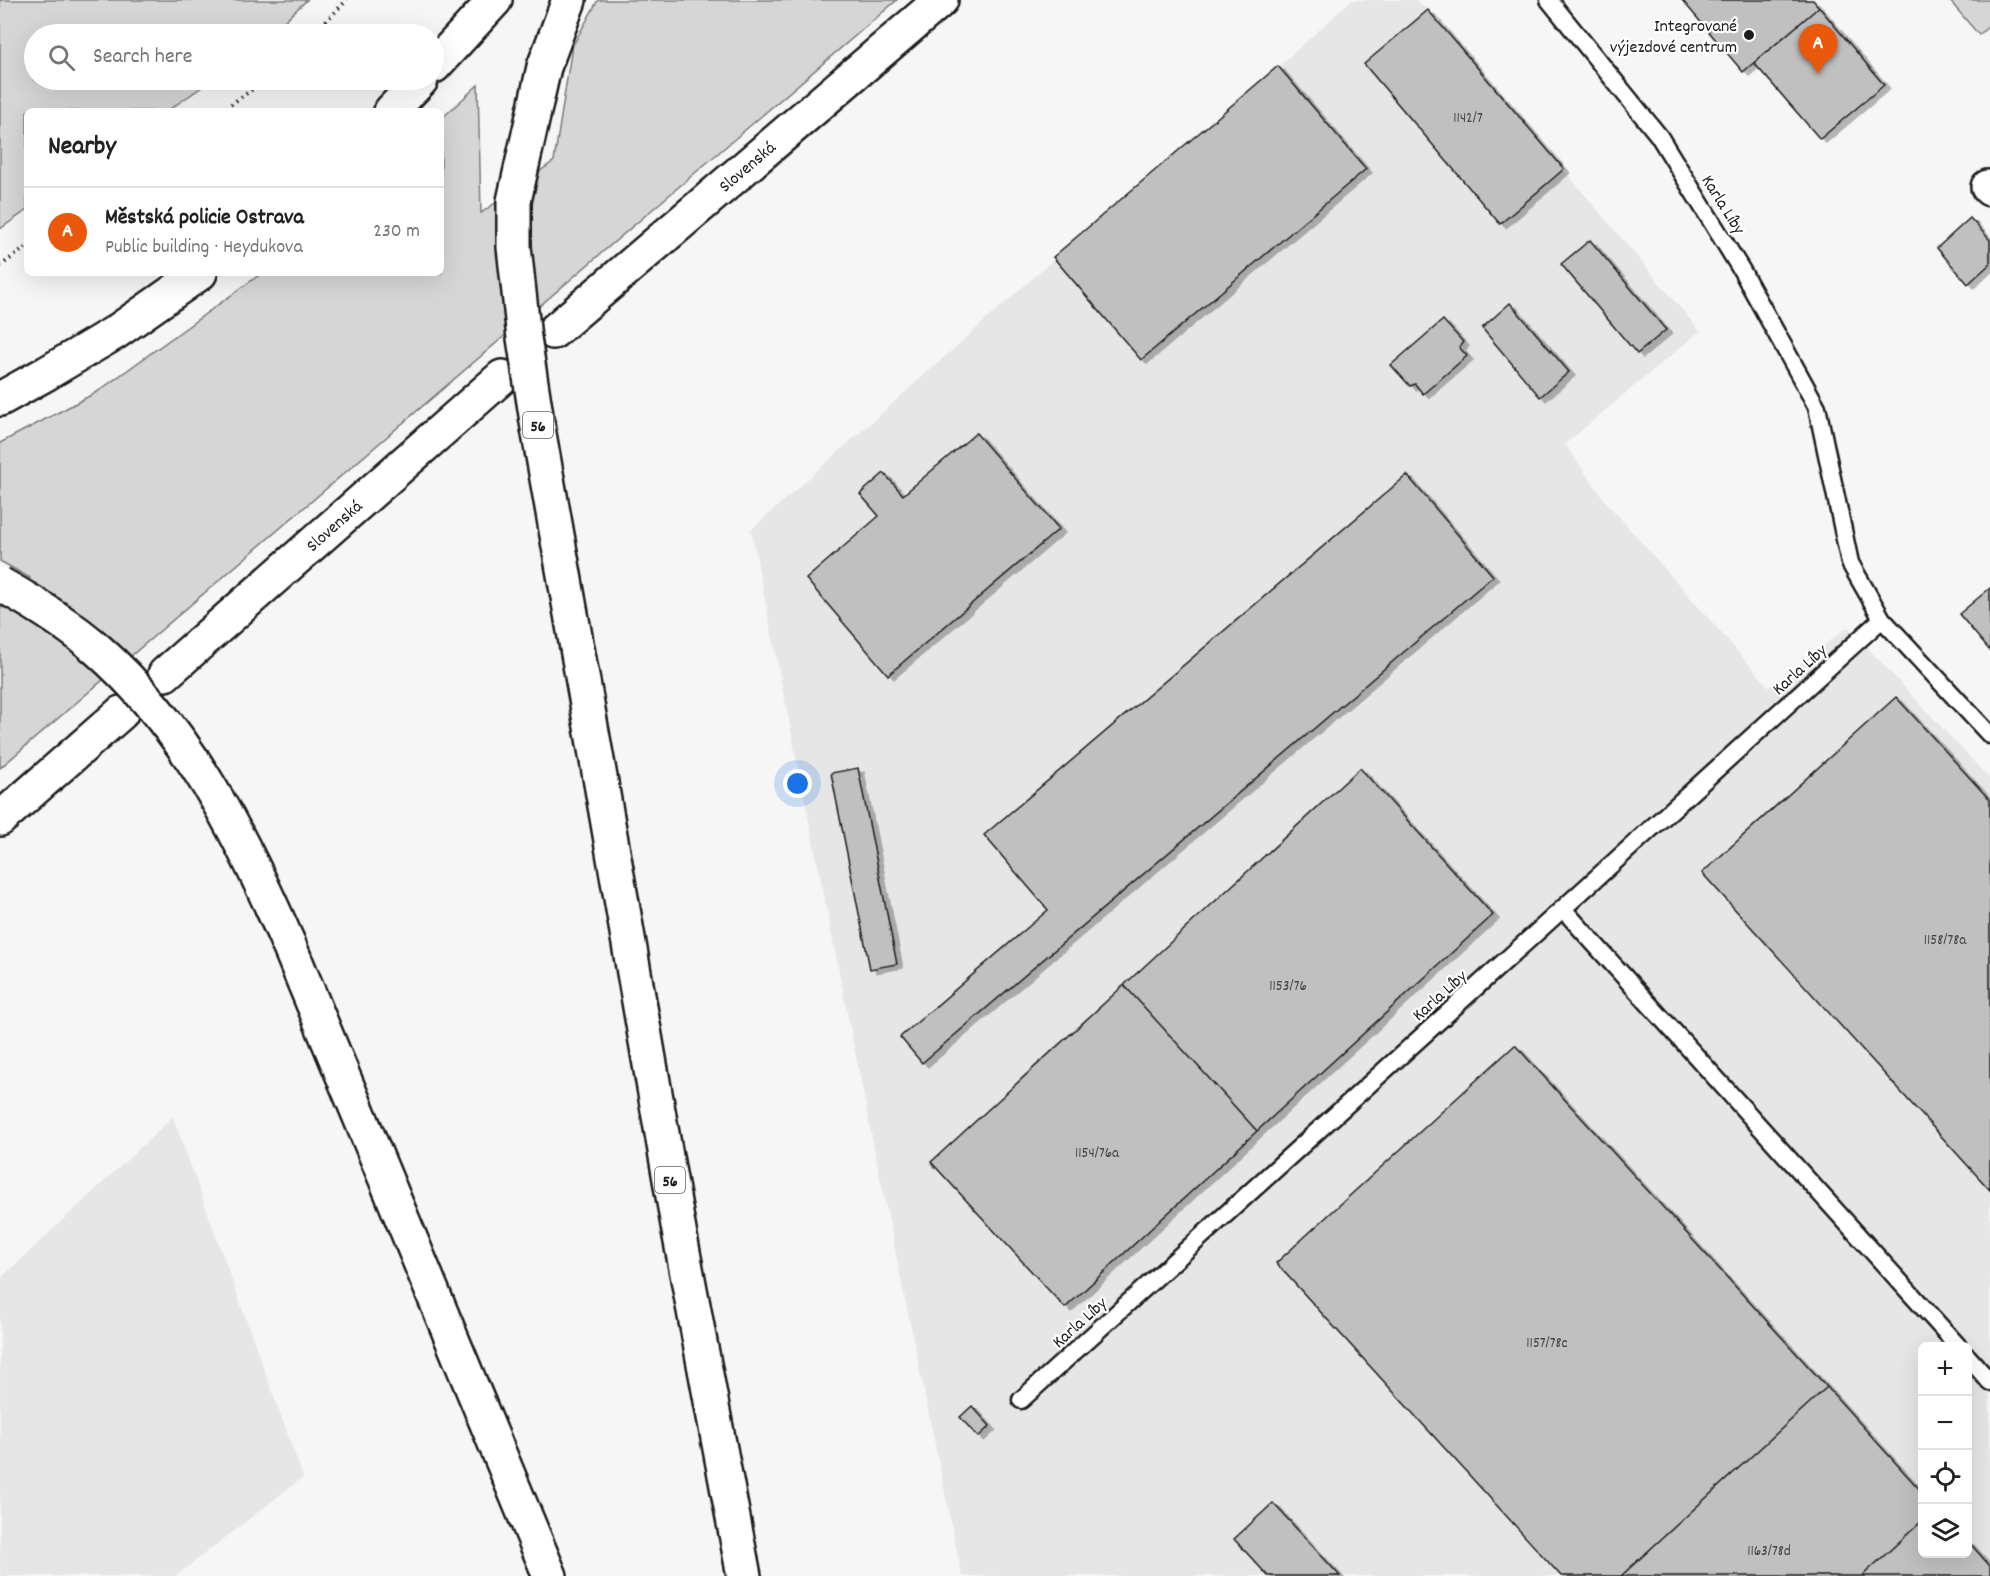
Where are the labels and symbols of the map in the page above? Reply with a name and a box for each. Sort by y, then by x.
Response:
place label: Integrované výjezdové centrum [1610,15,1737,61]
pin: A [1798,25,1838,74]
marker: Integrované výjezdové centrum [1742,28,1756,42]
house number: 1142/7 [1453,108,1483,130]
street label: Slovenská [714,137,782,200]
street label: Karla Líby [1694,171,1750,241]
road number: 56 [523,412,553,438]
street label: Slovenská [302,495,369,559]
street label: Karla Líby [1768,639,1834,702]
your location [783,769,812,798]
house number: 1158/78a [1924,930,1967,952]
street label: Karla Líby [1408,965,1474,1028]
house number: 1153/76 [1269,976,1307,998]
house number: 1154/76a [1075,1143,1120,1165]
road number: 56 [655,1167,685,1193]
street label: Karla Líby [1048,1292,1114,1355]
house number: 1157/78c [1526,1333,1568,1355]
house number: 1163/78d [1747,1541,1791,1563]

